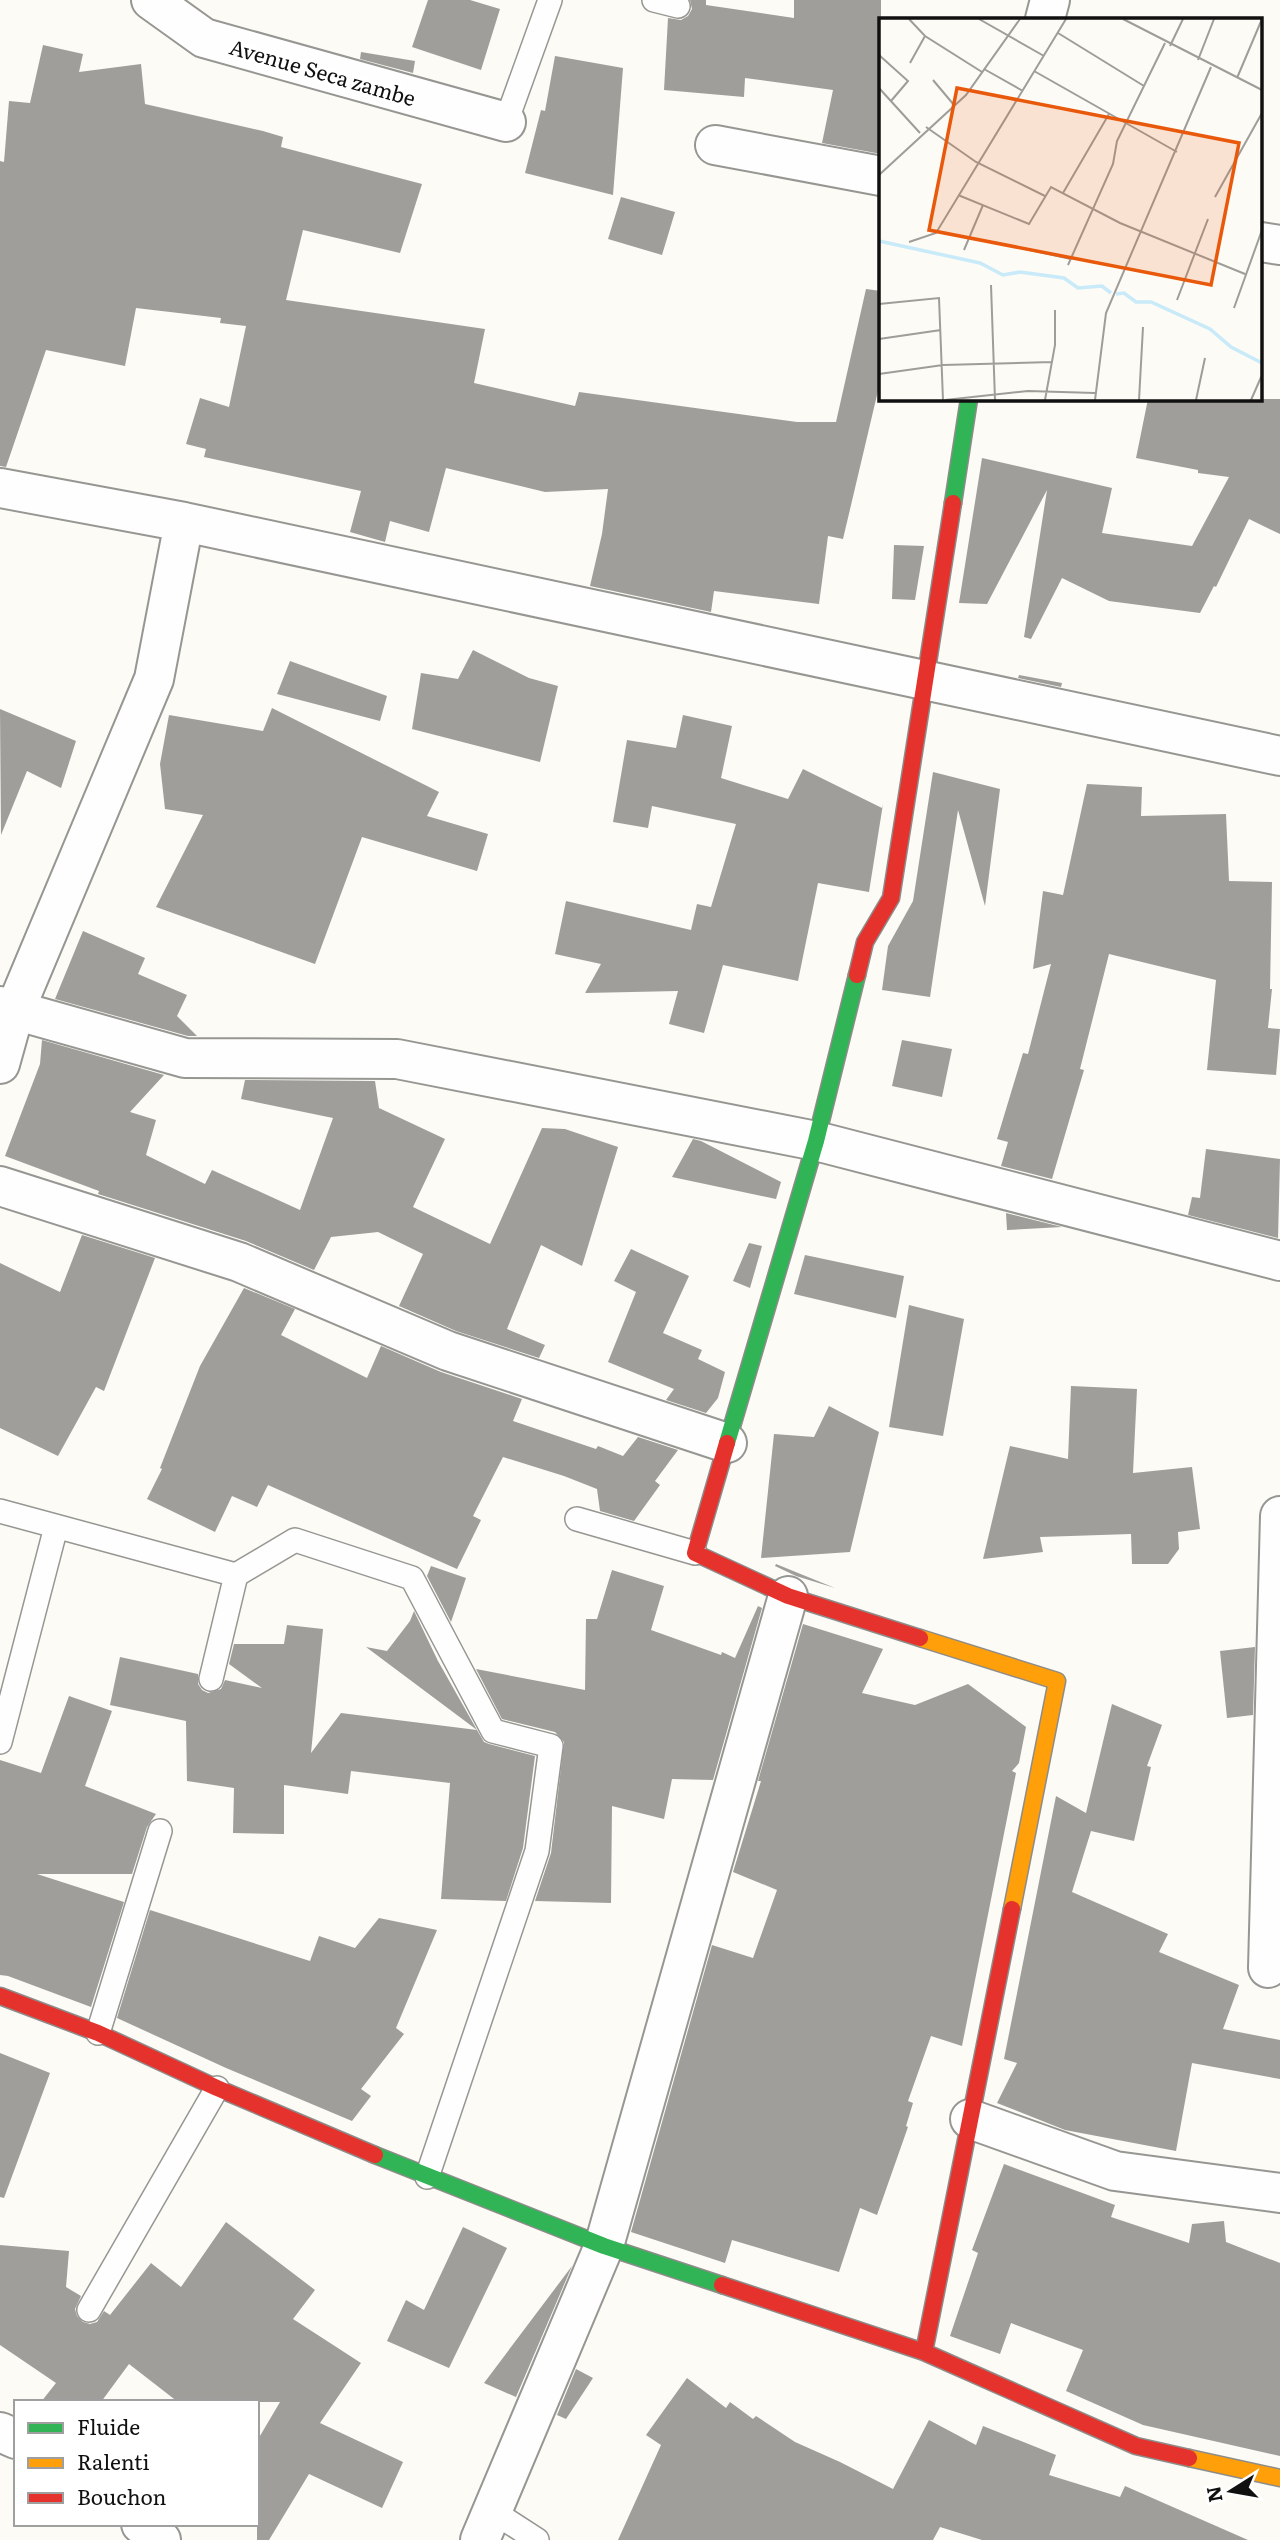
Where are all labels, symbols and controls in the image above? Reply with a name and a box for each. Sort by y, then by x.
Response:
inset map [879,18,1262,401]
street label: Avenue Seca zambe [226,30,420,112]
legend [14,2400,259,2526]
text: Fluide [77,2410,140,2441]
text: Ralenti [77,2445,150,2476]
north arrow [1196,2456,1266,2526]
text: Bouchon [77,2480,167,2511]
text: N [1198,2484,1229,2505]

